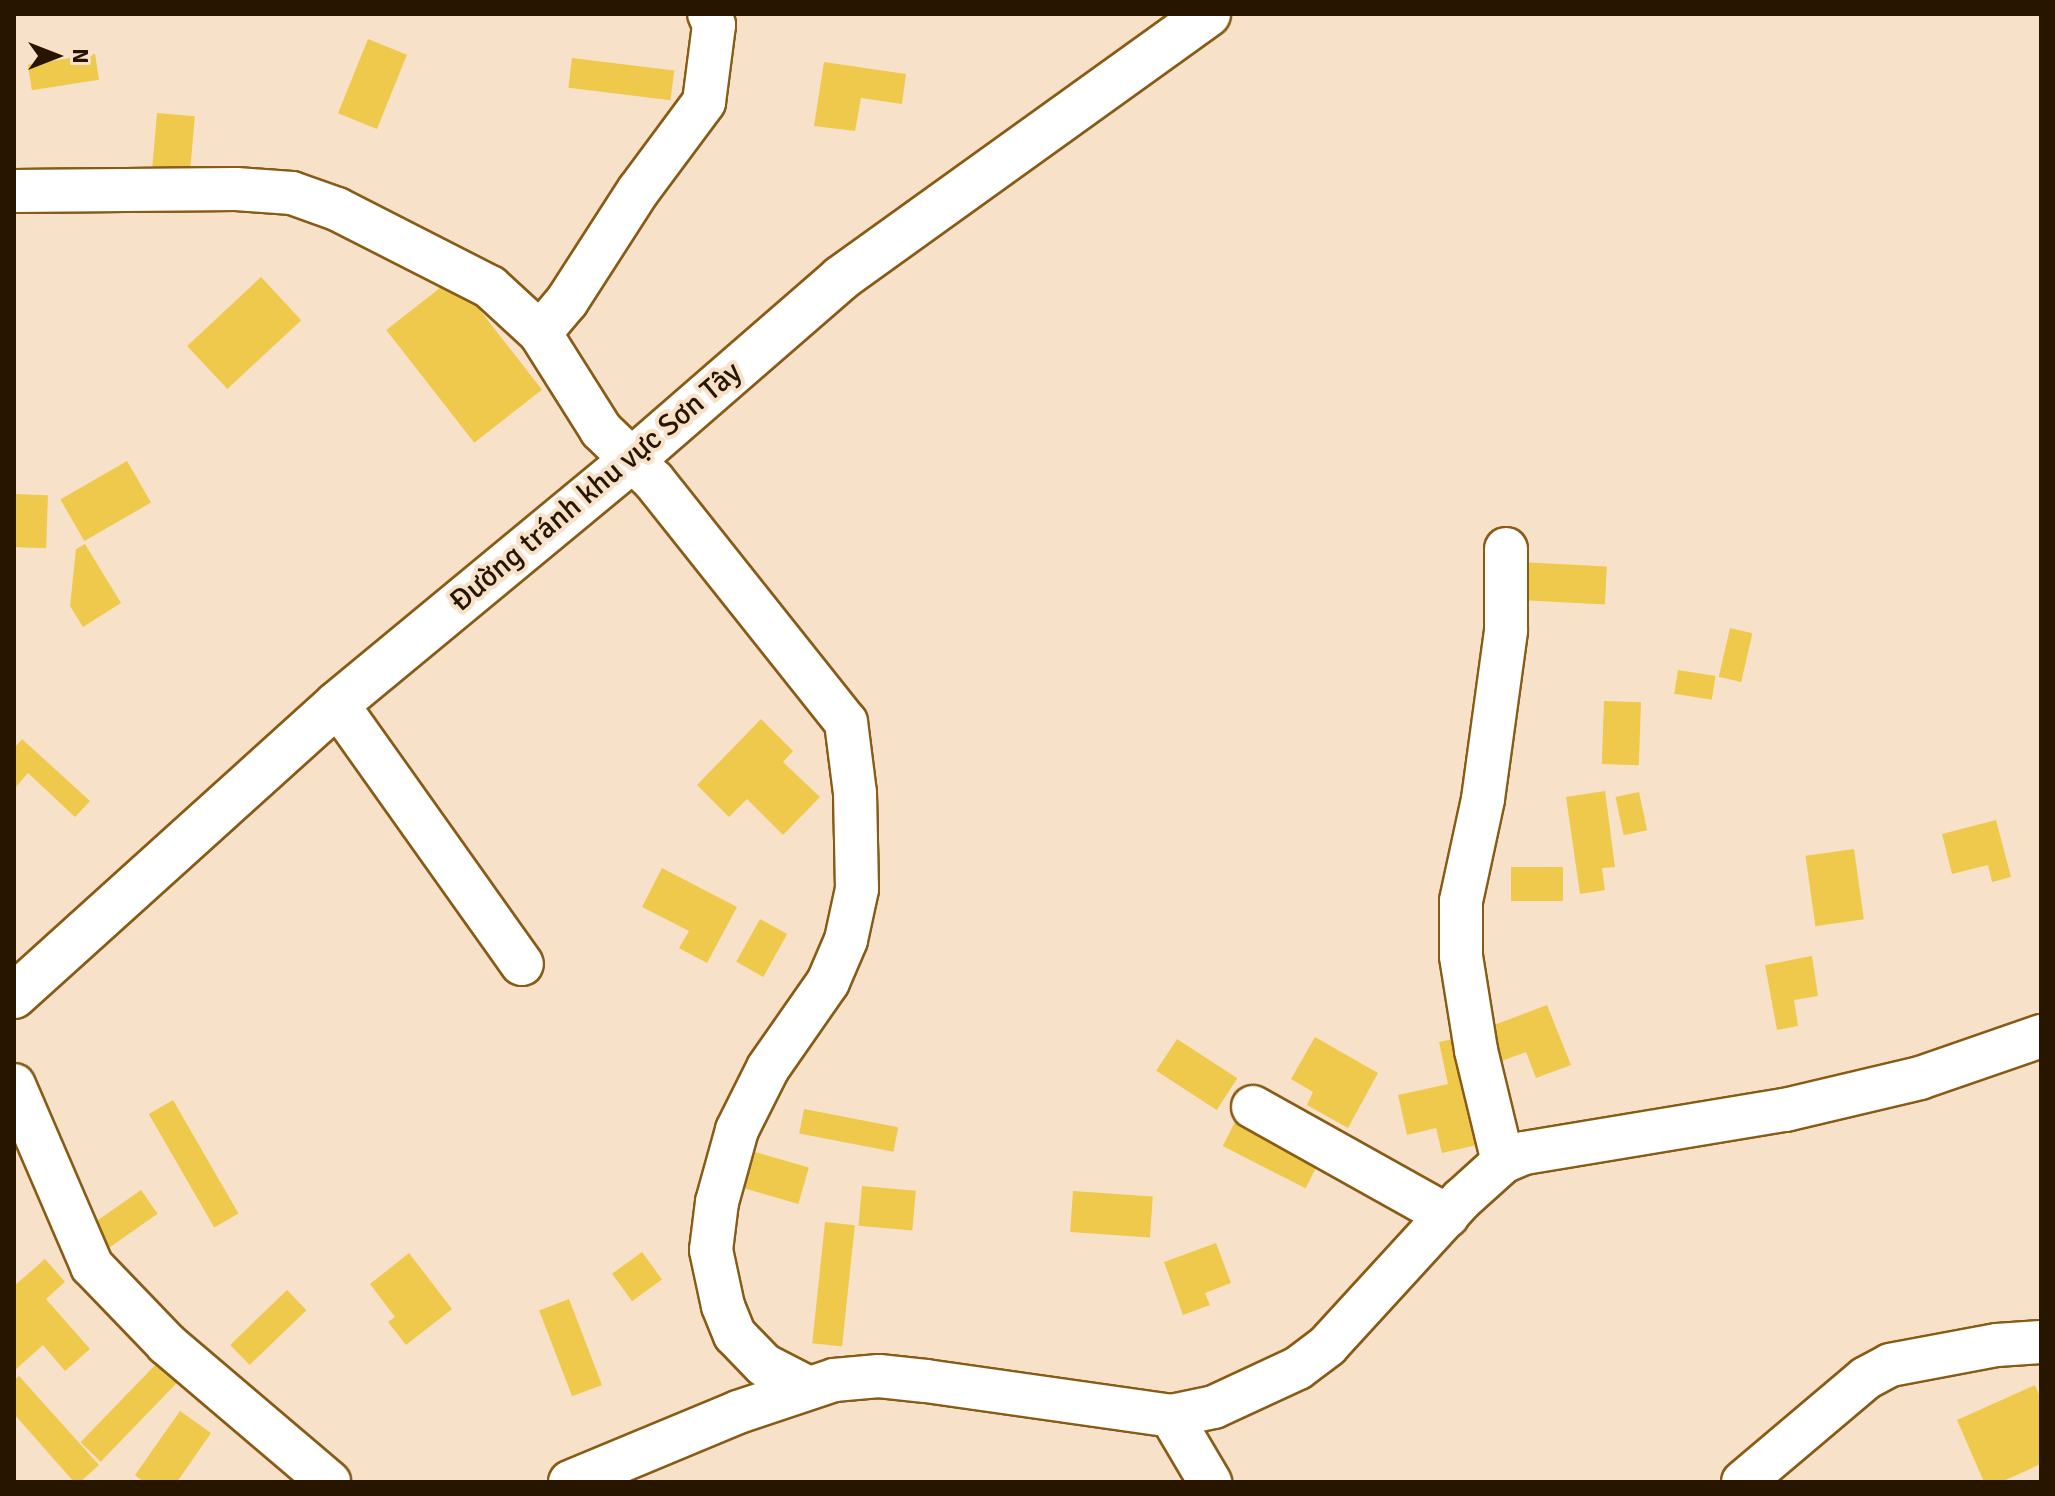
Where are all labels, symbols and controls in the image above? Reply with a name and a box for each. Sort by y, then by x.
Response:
north arrow [16,16,96,96]
text: N [67,48,94,64]
street label: Đường tránh khu vực Sơn Tây [443,354,749,620]

